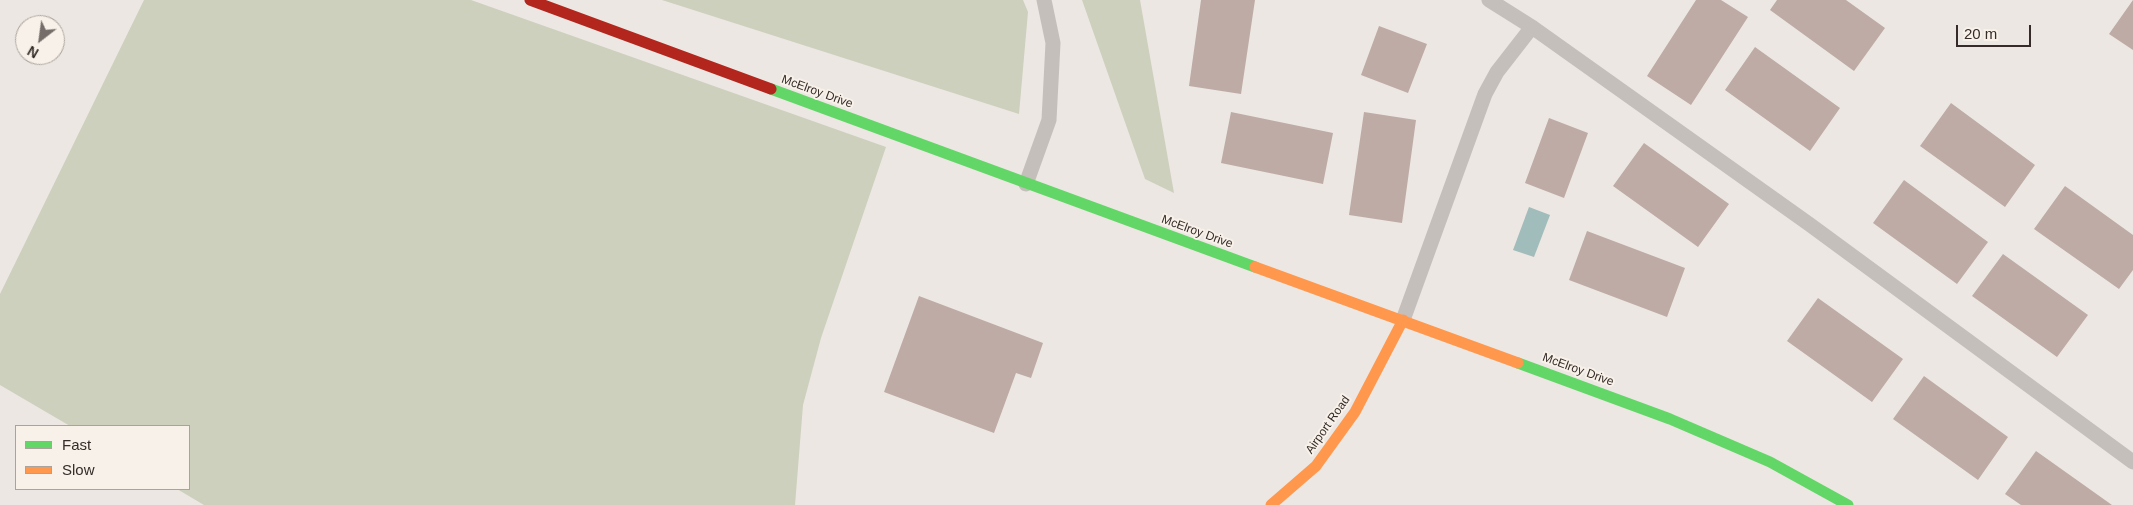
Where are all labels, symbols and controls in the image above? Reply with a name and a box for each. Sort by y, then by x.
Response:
north arrow [15,15,65,65]
scale bar [1958,15,2033,47]
text: 20 m [1964,25,1997,42]
text: N [25,43,41,62]
street label: McElroy Drive [779,72,855,112]
street label: McElroy Drive [1159,212,1235,252]
street label: McElroy Drive [1540,350,1616,390]
street label: Airport Road [1303,393,1353,457]
legend [15,425,190,490]
text: Fast [62,436,91,453]
text: Slow [62,461,95,478]

